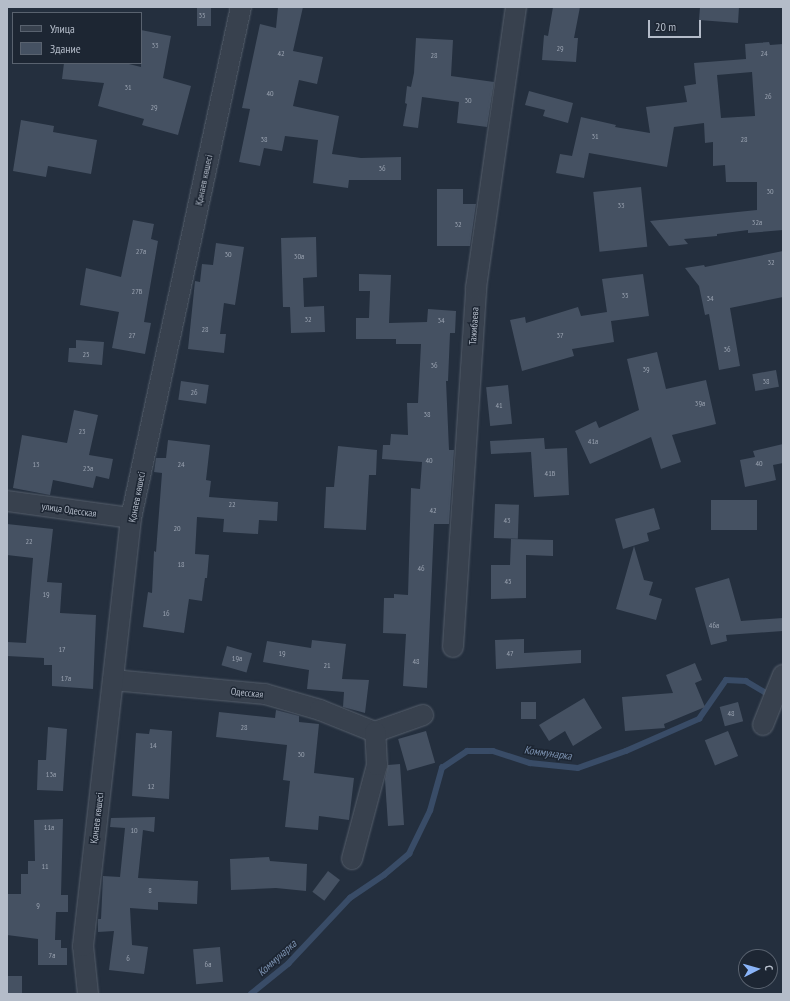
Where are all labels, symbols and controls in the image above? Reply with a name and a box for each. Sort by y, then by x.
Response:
house number: 35 [198,11,206,21]
legend [12,12,142,64]
scale bar [650,12,703,38]
text: 20 m [655,19,676,34]
text: Улица [50,21,75,36]
text: Здание [50,41,81,56]
house number: 33 [151,41,159,51]
house number: 29 [556,44,564,54]
house number: 42 [277,49,285,59]
house number: 24 [760,49,768,59]
house number: 28 [430,51,438,61]
house number: 31 [124,83,132,93]
house number: 40 [266,89,274,99]
house number: 26 [764,92,772,102]
house number: 30 [464,96,472,106]
house number: 29 [150,103,158,113]
house number: 31 [591,132,599,142]
house number: 38 [260,135,268,145]
house number: 28 [740,135,748,145]
street label: Қонаев көшесі [193,154,215,206]
house number: 36 [378,164,386,174]
house number: 30 [766,187,774,197]
house number: 33 [617,201,625,211]
house number: 32а [752,218,762,228]
house number: 32 [454,220,462,230]
house number: 27а [136,247,146,257]
house number: 30 [224,250,232,260]
house number: 30а [294,252,304,262]
house number: 32 [767,258,775,268]
house number: 27Б [132,287,142,297]
house number: 35 [621,291,629,301]
house number: 34 [706,294,714,304]
street label: Тажибаева [467,307,481,345]
house number: 32 [304,315,312,325]
house number: 34 [437,316,445,326]
house number: 28 [201,325,209,335]
house number: 27 [128,331,136,341]
house number: 37 [556,331,564,341]
house number: 36 [723,345,731,355]
house number: 25 [82,350,90,360]
house number: 36 [430,361,438,371]
house number: 39 [642,365,650,375]
house number: 38 [762,377,770,387]
house number: 26 [190,388,198,398]
house number: 39а [695,399,705,409]
house number: 41 [495,401,503,411]
house number: 38 [423,410,431,420]
house number: 23 [78,427,86,437]
house number: 41а [588,437,598,447]
house number: 40 [425,456,433,466]
house number: 40 [755,459,763,469]
house number: 13 [32,460,40,470]
house number: 24 [177,460,185,470]
house number: 23а [83,464,93,474]
house number: 41Б [545,469,555,479]
street label: Қонаев көшесі [126,471,148,523]
street label: улица Одесская [41,500,97,520]
house number: 22 [228,500,236,510]
house number: 42 [429,506,437,516]
house number: 43 [503,516,511,526]
house number: 20 [173,524,181,534]
house number: 22 [25,537,33,547]
house number: 18 [177,560,185,570]
house number: 46 [417,564,425,574]
house number: 45 [504,577,512,587]
house number: 19 [42,590,50,600]
house number: 16 [162,609,170,619]
house number: 46а [709,621,719,631]
house number: 17 [58,645,66,655]
house number: 19 [278,649,286,659]
house number: 47 [506,649,514,659]
house number: 19а [232,654,242,664]
house number: 48 [412,657,420,667]
house number: 21 [323,661,331,671]
house number: 17а [61,674,71,684]
street label: Одесская [230,685,264,701]
house number: 48 [727,709,735,719]
house number: 28 [240,723,248,733]
house number: 14 [149,741,157,751]
water label: Коммунарка [523,743,573,763]
house number: 30 [297,750,305,760]
house number: 13а [46,770,56,780]
house number: 12 [147,782,155,792]
street label: Қонаев көшесі [88,792,106,844]
house number: 11а [44,823,54,833]
house number: 10 [130,826,138,836]
house number: 11 [41,862,49,872]
house number: 8 [148,886,152,896]
house number: 9 [36,901,40,911]
water label: Коммунарка [255,937,299,979]
north arrow [738,949,778,989]
house number: 7а [49,951,55,961]
house number: 6 [126,954,130,964]
house number: 6а [205,960,211,970]
text: С [762,965,776,971]

